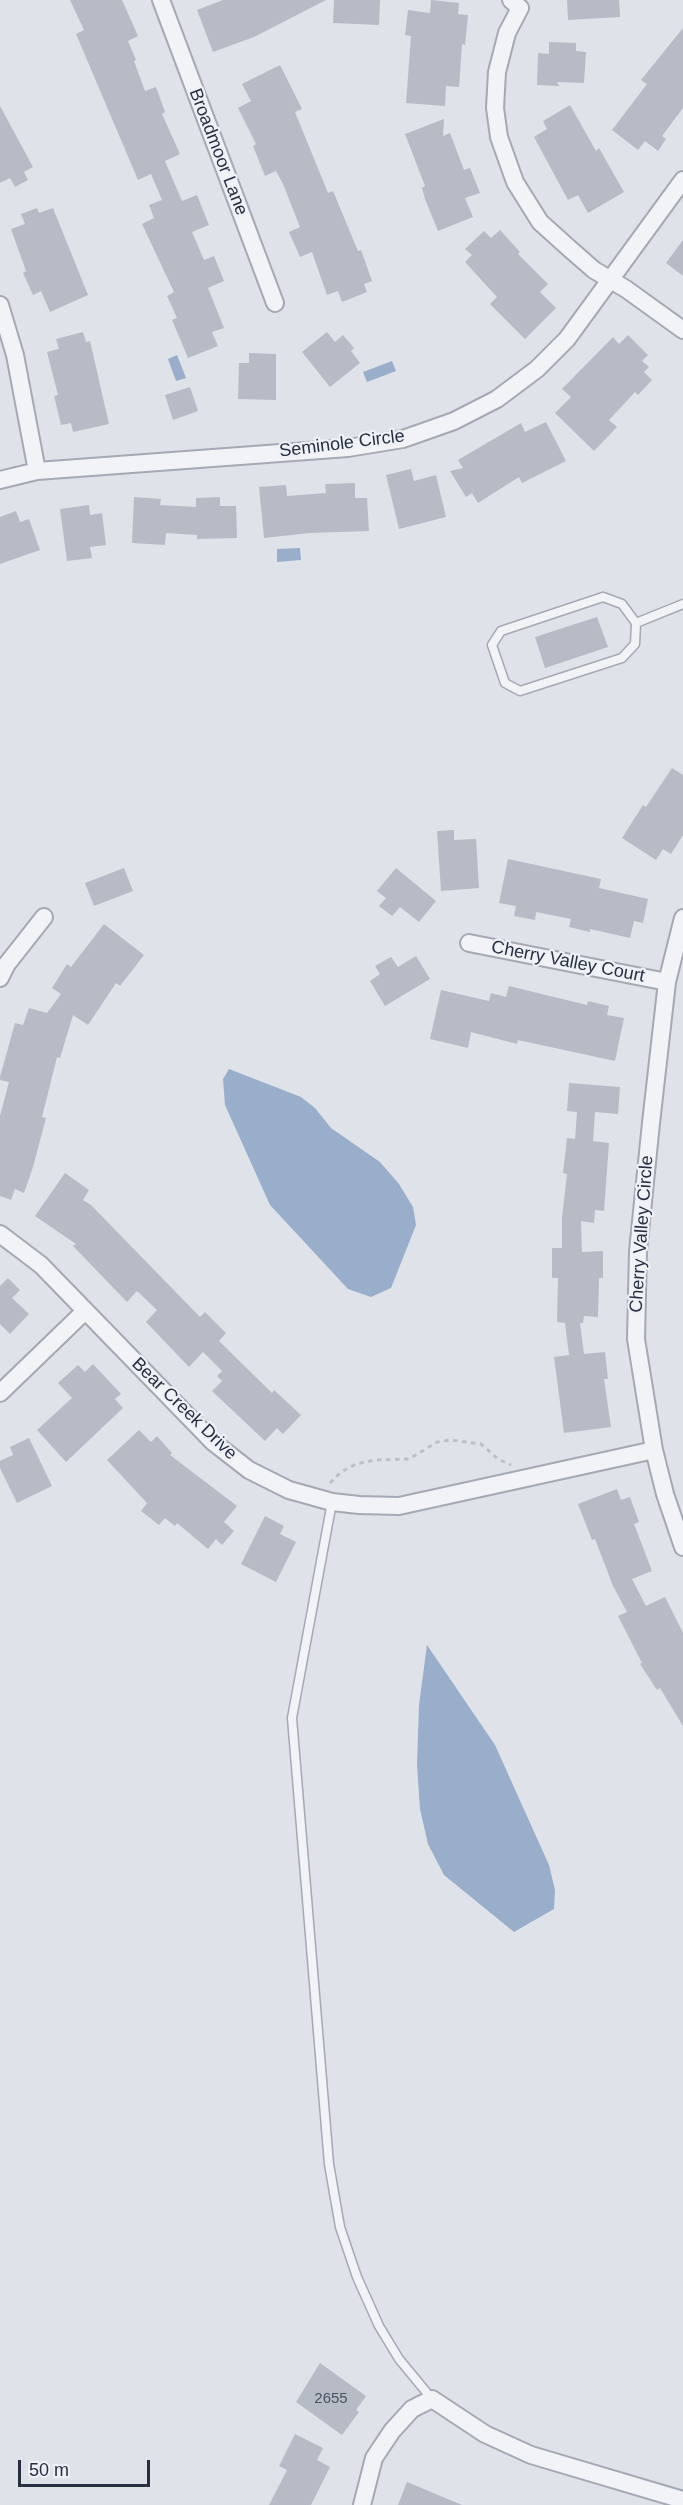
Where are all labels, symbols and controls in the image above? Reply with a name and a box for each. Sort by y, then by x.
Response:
street label: Broadmoor Lane [184,86,252,218]
street label: Seminole Circle [278,426,406,462]
street label: Cherry Valley Court [490,937,646,987]
street label: Cherry Valley Circle [626,1155,658,1313]
street label: Bear Creek Drive [127,1353,241,1465]
house number: 2655 [314,2390,348,2408]
scale bar [21,2448,153,2486]
text: 50 m [29,2460,69,2480]

